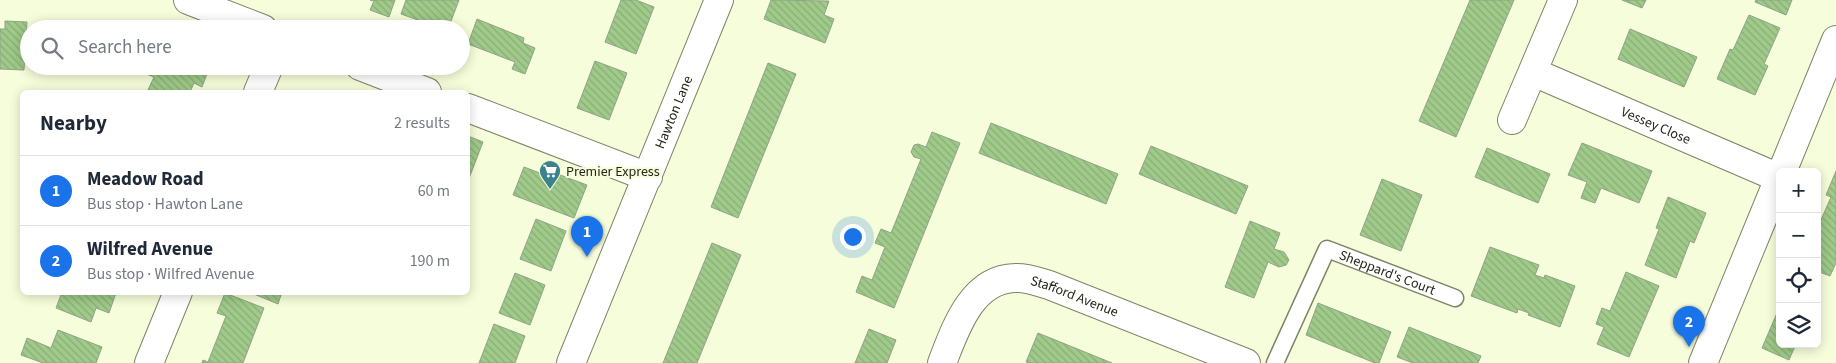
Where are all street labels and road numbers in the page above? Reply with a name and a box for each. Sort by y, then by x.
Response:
street label: Hawton Lane [650,73,698,152]
street label: Vessey Close [1618,102,1694,150]
street label: Sheppard's Court [1336,246,1438,301]
street label: Stafford Avenue [1028,271,1121,322]

